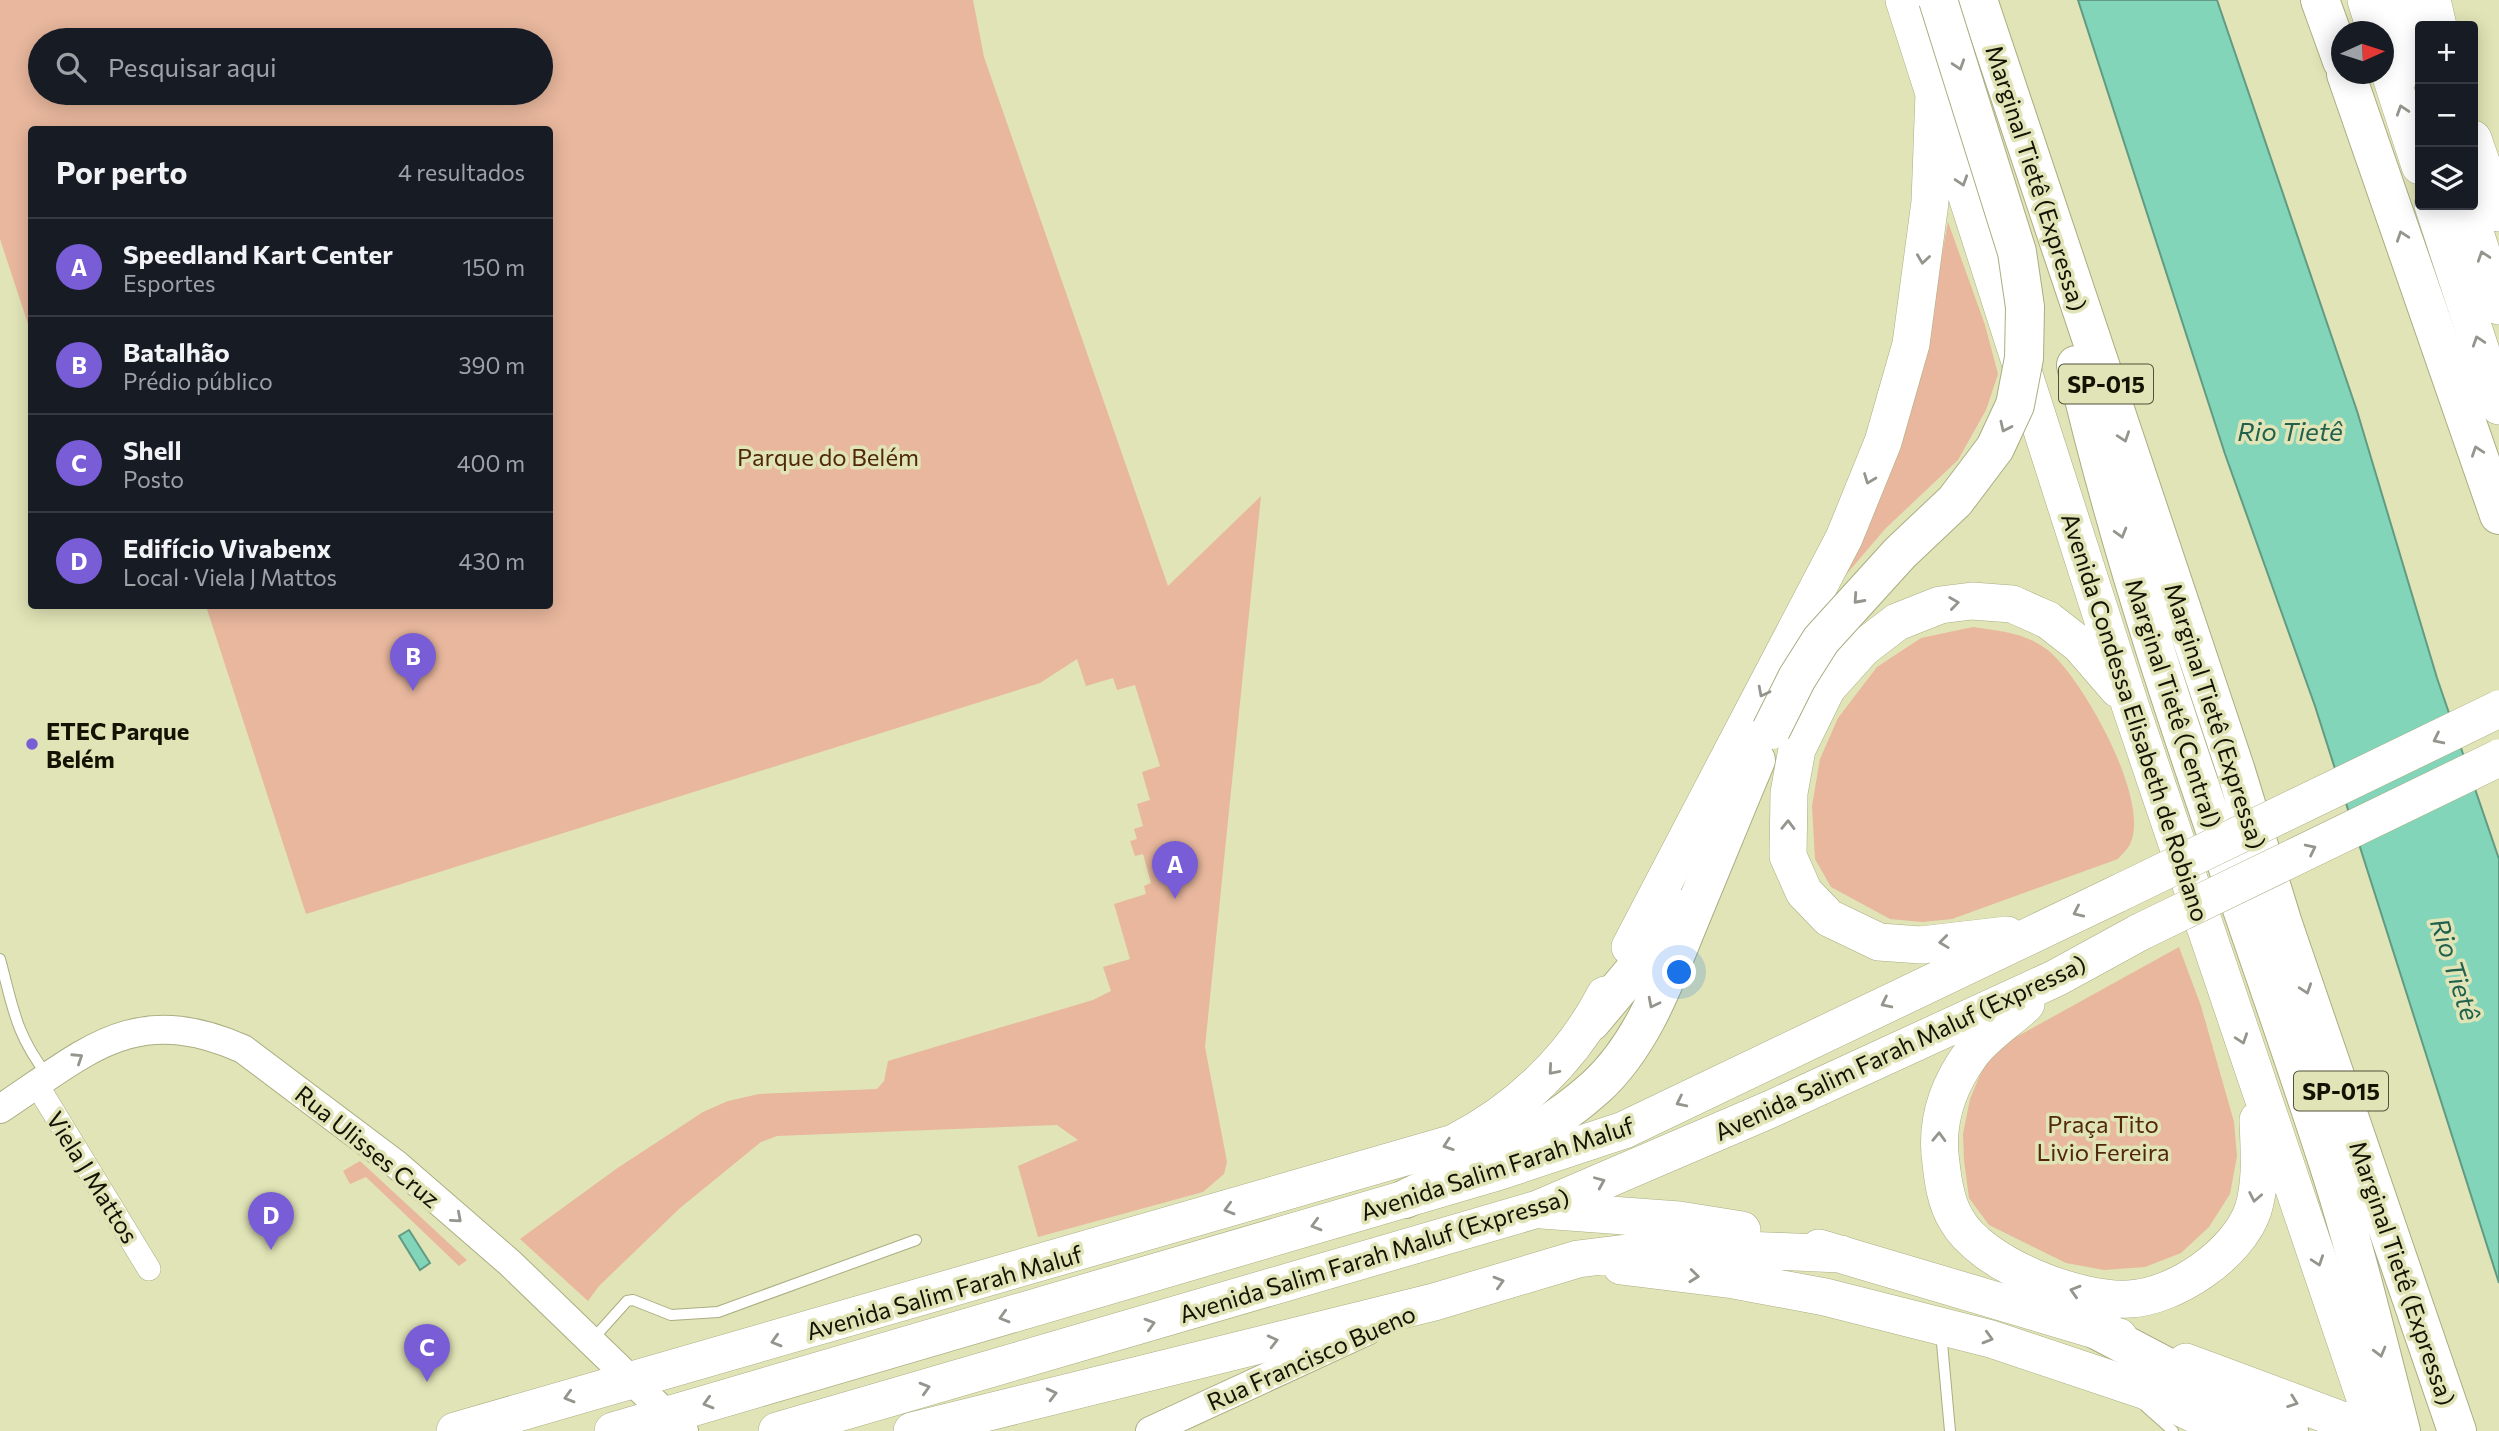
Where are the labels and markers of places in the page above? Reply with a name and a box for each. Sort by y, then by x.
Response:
pin: B [390,633,436,691]
place label: ETEC Parque Belém [46,716,189,773]
marker: ETEC Parque Belém [24,736,40,752]
pin: A [1152,841,1198,899]
pin: D [248,1192,294,1250]
pin: C [404,1324,450,1382]

